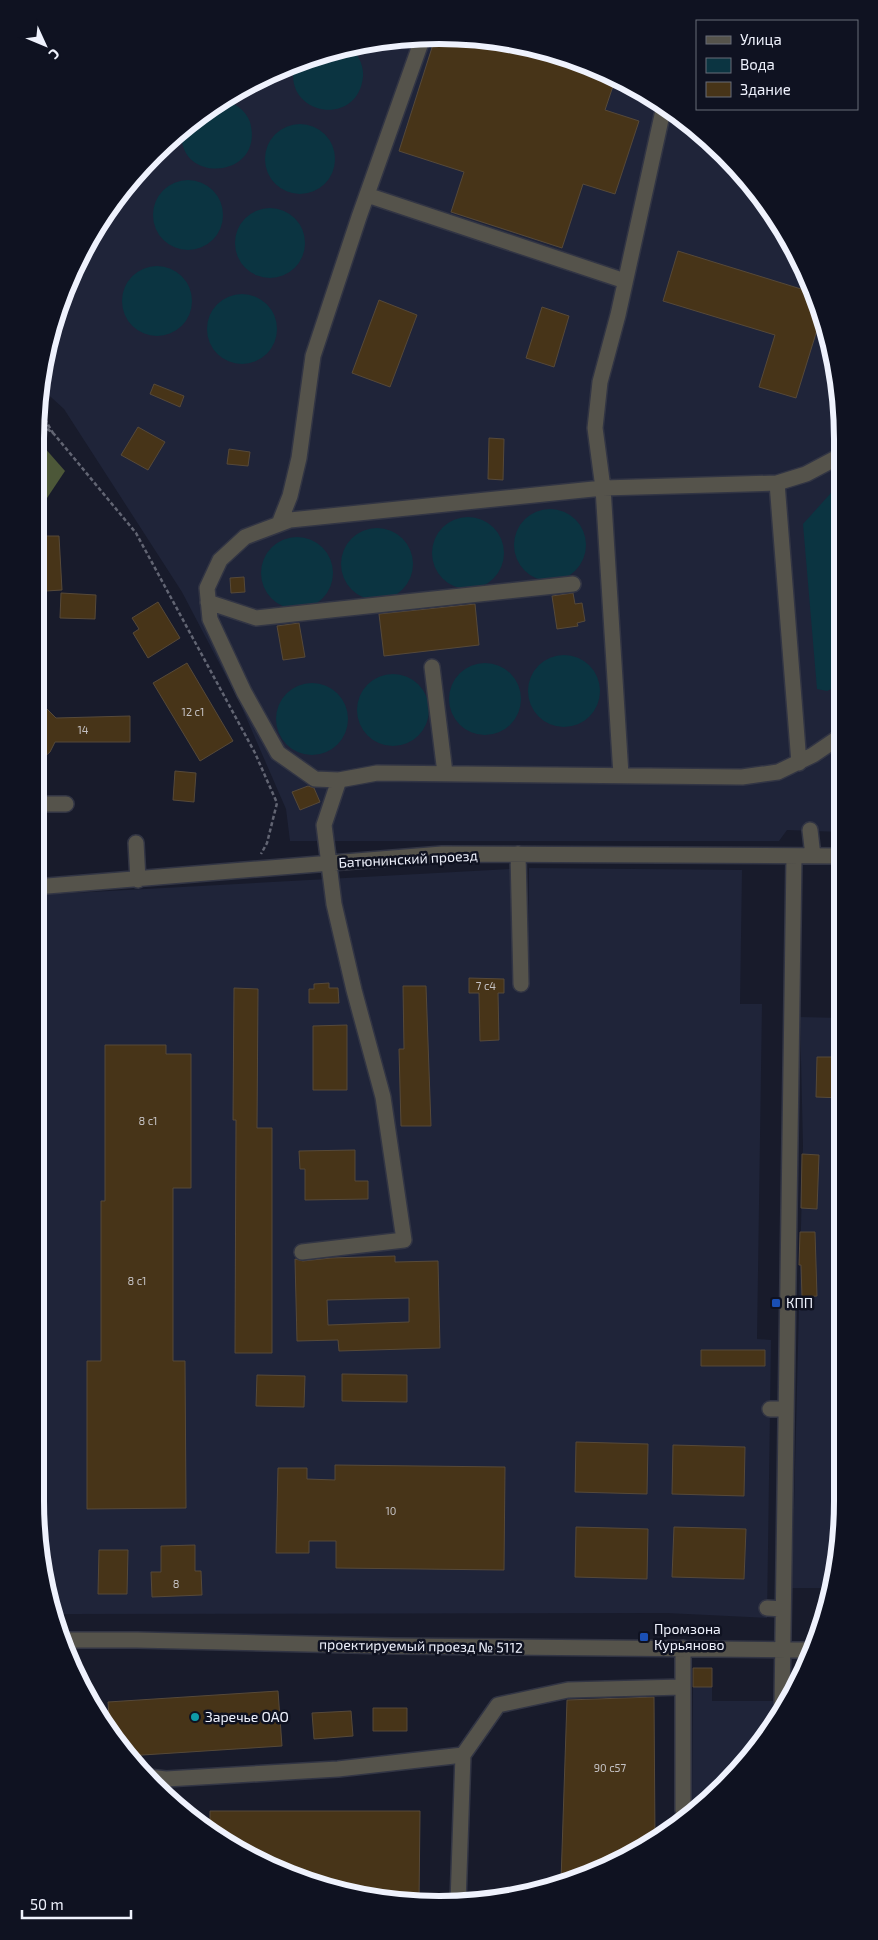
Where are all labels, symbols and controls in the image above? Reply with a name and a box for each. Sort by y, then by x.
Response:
north arrow [20,20,70,70]
legend [696,20,858,110]
text: Улица [740,30,782,48]
text: С [46,46,64,63]
text: Вода [740,55,775,73]
text: Здание [740,80,791,98]
house number: 12 с1 [182,705,204,718]
house number: 14 [77,723,89,736]
street label: Батюнинский проезд [338,846,478,871]
house number: 7 с4 [476,979,496,992]
house number: 8 с1 [139,1114,157,1127]
house number: 8 с1 [128,1274,146,1287]
place label: КПП [786,1294,813,1311]
marker: КПП [770,1297,782,1309]
house number: 10 [385,1504,397,1517]
house number: 8 [173,1577,179,1590]
place label: Промзона Курьяново [654,1620,725,1653]
marker: Промзона Курьяново [638,1631,650,1643]
street label: проектируемый проезд № 5112 [319,1635,523,1656]
place label: Заречье ОАО [205,1708,289,1725]
marker: Заречье ОАО [189,1711,201,1723]
house number: 90 с57 [594,1761,627,1774]
scale bar [22,1888,131,1920]
text: 50 m [30,1895,64,1913]

